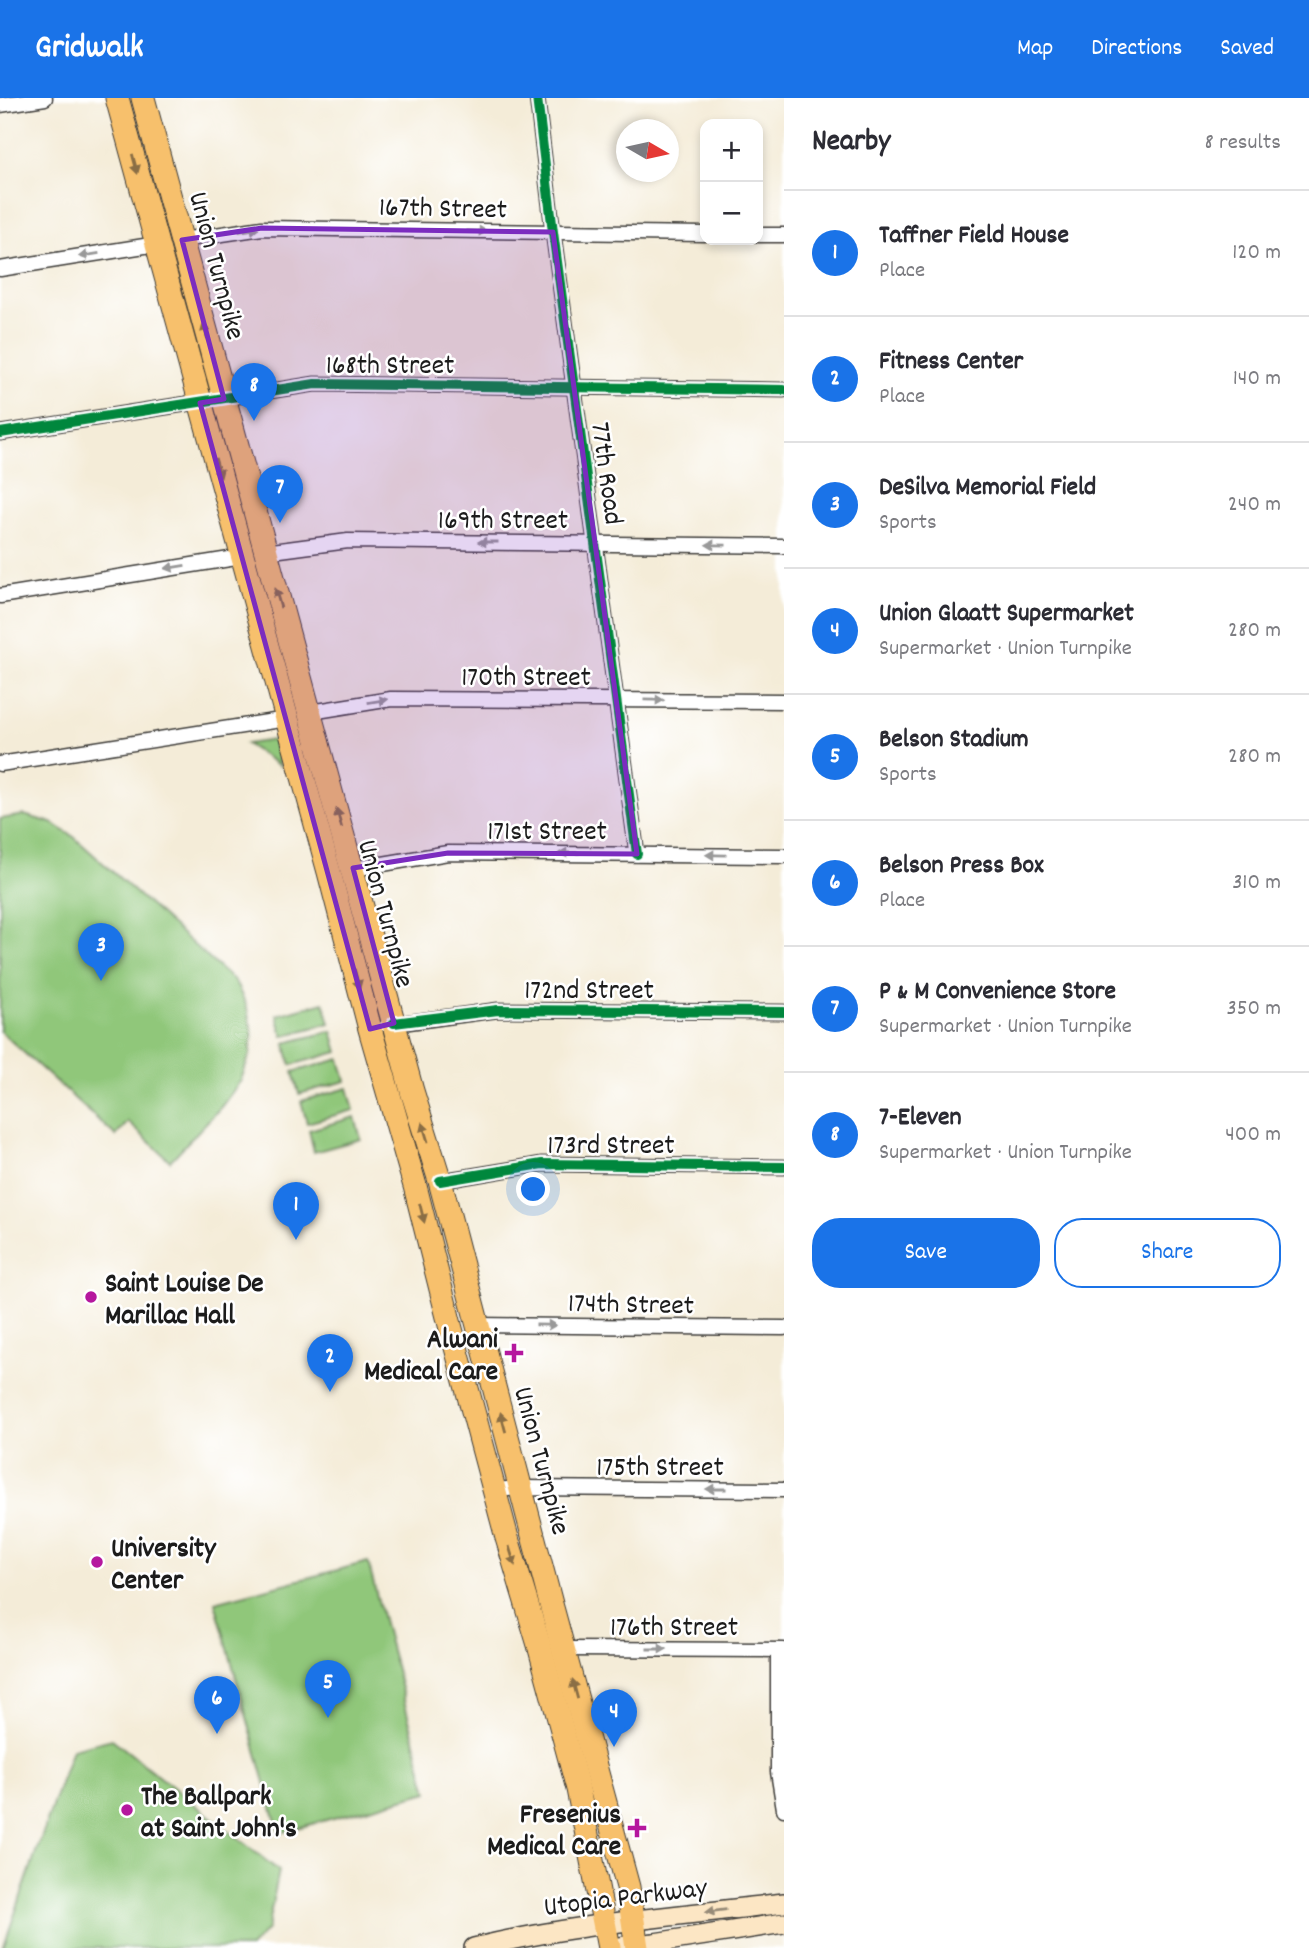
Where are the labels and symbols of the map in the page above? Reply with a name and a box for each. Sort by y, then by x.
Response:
north arrow [616,119,679,182]
one-way arrow [130,153,141,175]
street label: Union Turnpike [175,188,253,345]
street label: 167th Street [378,190,507,232]
one-way arrow [239,224,261,235]
one-way arrow [466,225,488,237]
one-way arrow [78,250,100,261]
one-way arrow [201,322,211,343]
street label: 168th Street [326,348,454,388]
pin: 8 [231,363,277,421]
street label: 77th Road [577,420,631,528]
one-way arrow [213,458,224,480]
pin: 7 [257,465,303,523]
street label: 169th Street [438,503,568,543]
one-way arrow [477,536,499,548]
one-way arrow [705,539,727,551]
one-way arrow [164,562,186,573]
one-way arrow [273,588,283,609]
street label: 170th Street [461,660,591,700]
one-way arrow [643,694,665,706]
one-way arrow [367,695,389,706]
one-way arrow [333,807,344,829]
street label: 171st Street [487,814,607,854]
street label: Union Turnpike [344,836,422,993]
one-way arrow [558,848,580,859]
one-way arrow [705,849,727,861]
pin: 3 [78,923,124,981]
one-way arrow [352,968,363,990]
street label: 172nd Street [524,973,654,1013]
one-way arrow [419,1121,429,1142]
street label: 173rd Street [547,1128,675,1168]
your location [516,1172,550,1206]
pin: 1 [273,1182,319,1240]
one-way arrow [417,1202,428,1224]
place label: Saint Louise De Marillac Hall [105,1266,264,1338]
street label: 174th Street [568,1286,694,1328]
marker: Saint Louise De Marillac Hall [83,1289,99,1305]
one-way arrow [535,1320,557,1331]
place label: Alwani Medical Care [364,1322,498,1394]
pin: 2 [307,1334,353,1392]
marker: Alwani Medical Care [504,1343,524,1363]
street label: Union Turnpike [500,1383,578,1540]
one-way arrow [497,1411,508,1433]
street label: 175th Street [596,1450,724,1490]
one-way arrow [705,1483,727,1495]
place label: University Center [111,1531,217,1603]
one-way arrow [508,1546,518,1567]
marker: University Center [89,1554,105,1570]
street label: 176th Street [610,1610,738,1650]
one-way arrow [646,1643,668,1655]
pin: 5 [305,1660,351,1718]
pin: 6 [194,1676,240,1734]
one-way arrow [569,1678,580,1700]
pin: 4 [591,1689,637,1747]
place label: The Ballpark at Saint John's [141,1779,297,1851]
place label: Fresenius Medical Care [487,1797,621,1869]
marker: The Ballpark at Saint John's [119,1802,135,1818]
marker: Fresenius Medical Care [627,1818,647,1838]
street label: Utopia Parkway [542,1870,710,1930]
one-way arrow [705,1906,727,1917]

